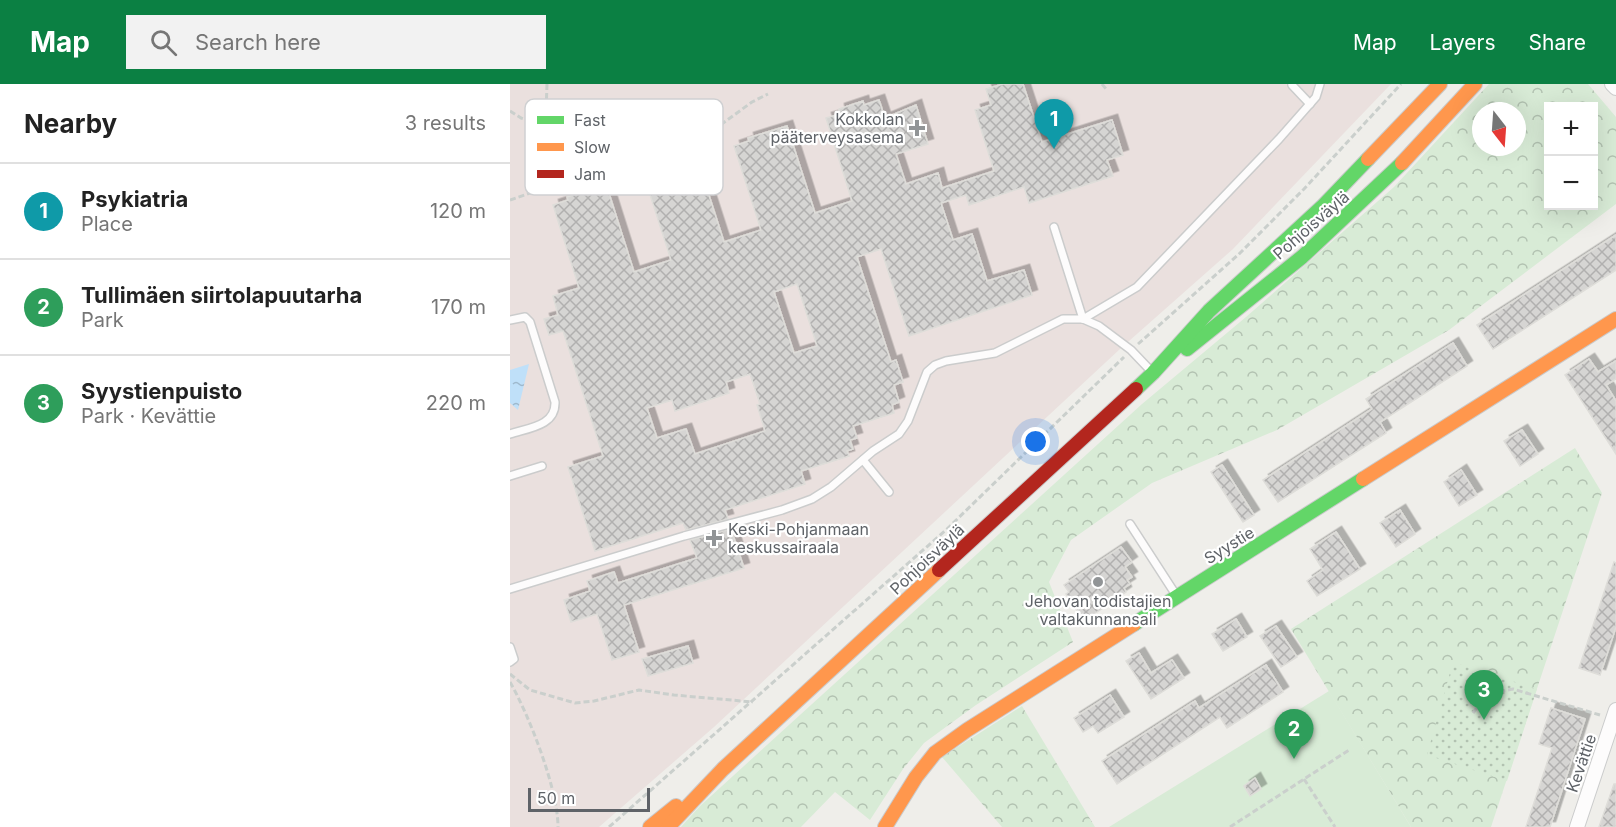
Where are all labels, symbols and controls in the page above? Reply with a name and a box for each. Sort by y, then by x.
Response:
search box [126,15,546,69]
text: Map [30,25,90,59]
icon: search [147,26,180,59]
text: Search here [195,29,321,55]
text: Map [1353,30,1397,55]
text: Layers [1430,30,1496,55]
text: Share [1529,30,1586,55]
legend [525,99,723,195]
pin: 1 [1034,100,1074,149]
north arrow [1472,102,1526,156]
map controls [1544,102,1598,210]
button: + [1544,102,1598,156]
text: Nearby [24,108,117,139]
place label: Kokkolan pääterveysasema [771,109,904,147]
text: Fast [574,110,606,130]
text: 3 results [405,111,486,135]
marker: Kokkolan pääterveysasema [908,119,926,137]
text: Slow [574,137,611,157]
button: − [1544,156,1598,210]
text: Jam [574,164,606,184]
text: Psykiatria [81,186,188,212]
street label: Pohjoisväylä [1269,186,1353,264]
text: 1 [39,199,48,223]
text: 120 m [430,199,486,223]
text: Place [81,212,133,236]
text: Tullimäen siirtolapuutarha [81,282,362,308]
text: 2 [37,295,50,319]
text: 170 m [431,295,486,319]
text: Park [81,308,124,332]
text: Syystienpuisto [81,378,242,404]
text: 3 [37,391,50,415]
text: 220 m [426,391,486,415]
text: Park · Kevättie [81,404,216,428]
your location [1021,427,1050,456]
place label: Keski-Pohjanmaan keskussairaala [728,519,869,557]
street label: Pohjoisväylä [886,519,968,599]
street label: Syystie [1200,522,1258,568]
marker: Keski-Pohjanmaan keskussairaala [705,529,723,547]
marker: Jehovan todistajien valtakunnansali [1091,575,1105,589]
place label: Jehovan todistajien valtakunnansali [1025,591,1171,629]
pin: 3 [1464,670,1504,720]
pin: 2 [1274,710,1314,759]
street label: Kevättie [1562,731,1600,795]
scale bar [528,785,650,812]
text: 50 m [537,788,575,808]

